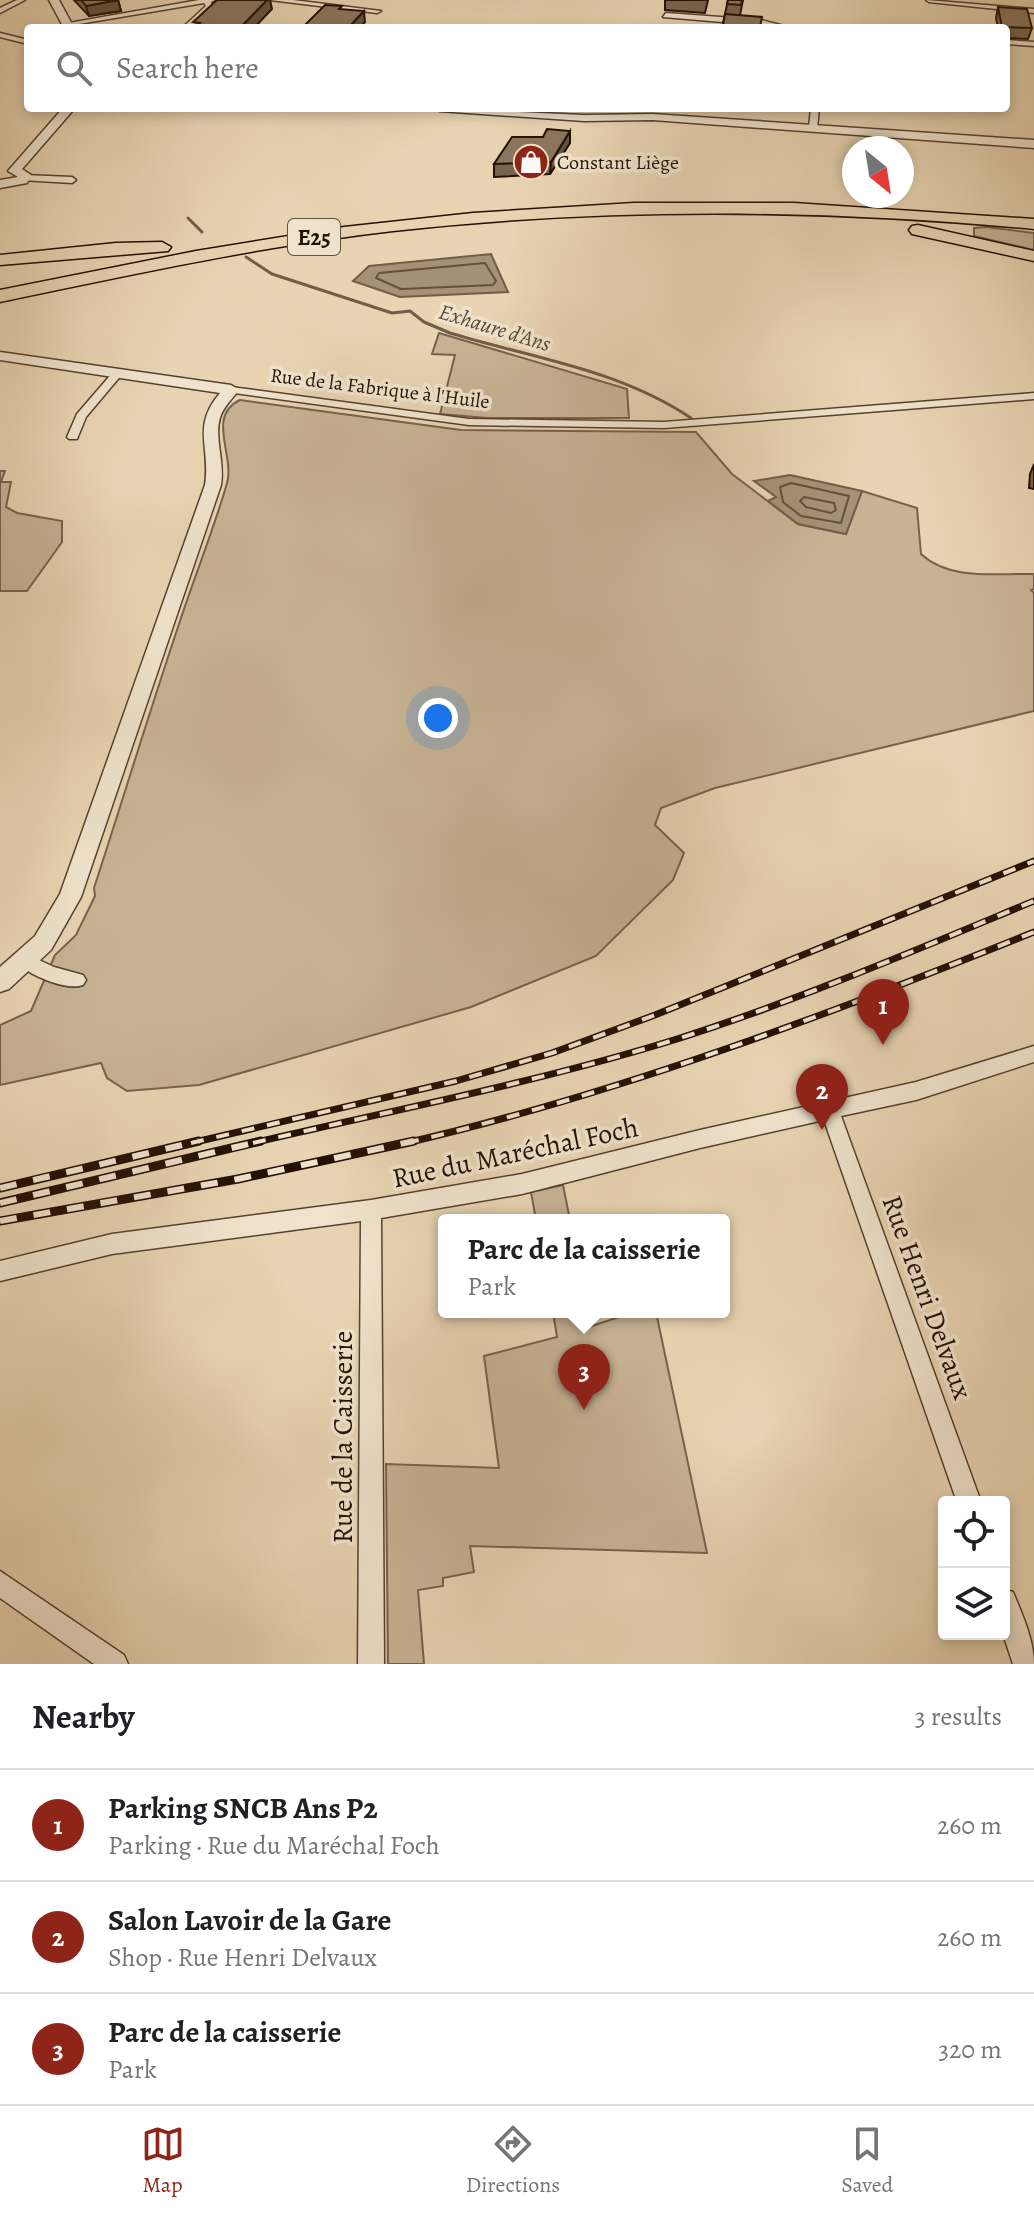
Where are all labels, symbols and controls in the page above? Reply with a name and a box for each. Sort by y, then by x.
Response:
search box [24,24,1010,112]
icon: search [52,46,96,90]
text: Search here [116,48,259,88]
north arrow [842,136,914,208]
shop icon: Constant Liège [512,143,550,181]
place label: Constant Liège [557,149,679,176]
road number: E25 [288,219,340,255]
water label: Exhaure d'Ans [435,297,555,359]
street label: Rue de la Fabrique à l'Huile [269,362,491,415]
your location [418,698,458,738]
pin: 1 [857,979,909,1045]
pin: 2 [796,1064,848,1130]
street label: Rue du Maréchal Foch [389,1108,642,1198]
street label: Rue Henri Delvaux [872,1190,982,1405]
popup [438,1214,730,1318]
text: Parc de la caisserie [467,1229,701,1269]
text: Park [467,1269,516,1304]
street label: Rue de la Caisserie [324,1331,362,1543]
pin: 3 [558,1344,610,1410]
map controls [938,1496,1010,1640]
button: locate [938,1496,1010,1568]
button: layers [938,1568,1010,1640]
text: Nearby [32,1693,135,1740]
text: 3 results [915,1699,1002,1734]
text: Parking SNCB Ans P2 [108,1788,378,1828]
text: 1 [53,1808,63,1843]
text: 260 m [937,1808,1002,1843]
text: Parking · Rue du Maréchal Foch [108,1828,440,1863]
text: Salon Lavoir de la Gare [108,1900,391,1940]
text: 2 [52,1920,64,1955]
text: 260 m [937,1920,1002,1955]
text: Shop · Rue Henri Delvaux [108,1940,377,1975]
text: Parc de la caisserie [108,2012,341,2052]
text: 3 [52,2032,64,2067]
text: 320 m [938,2032,1002,2067]
text: Park [108,2052,157,2087]
tab: Map [141,2122,185,2200]
tab: Directions [466,2122,560,2200]
tab: Saved [841,2122,893,2200]

